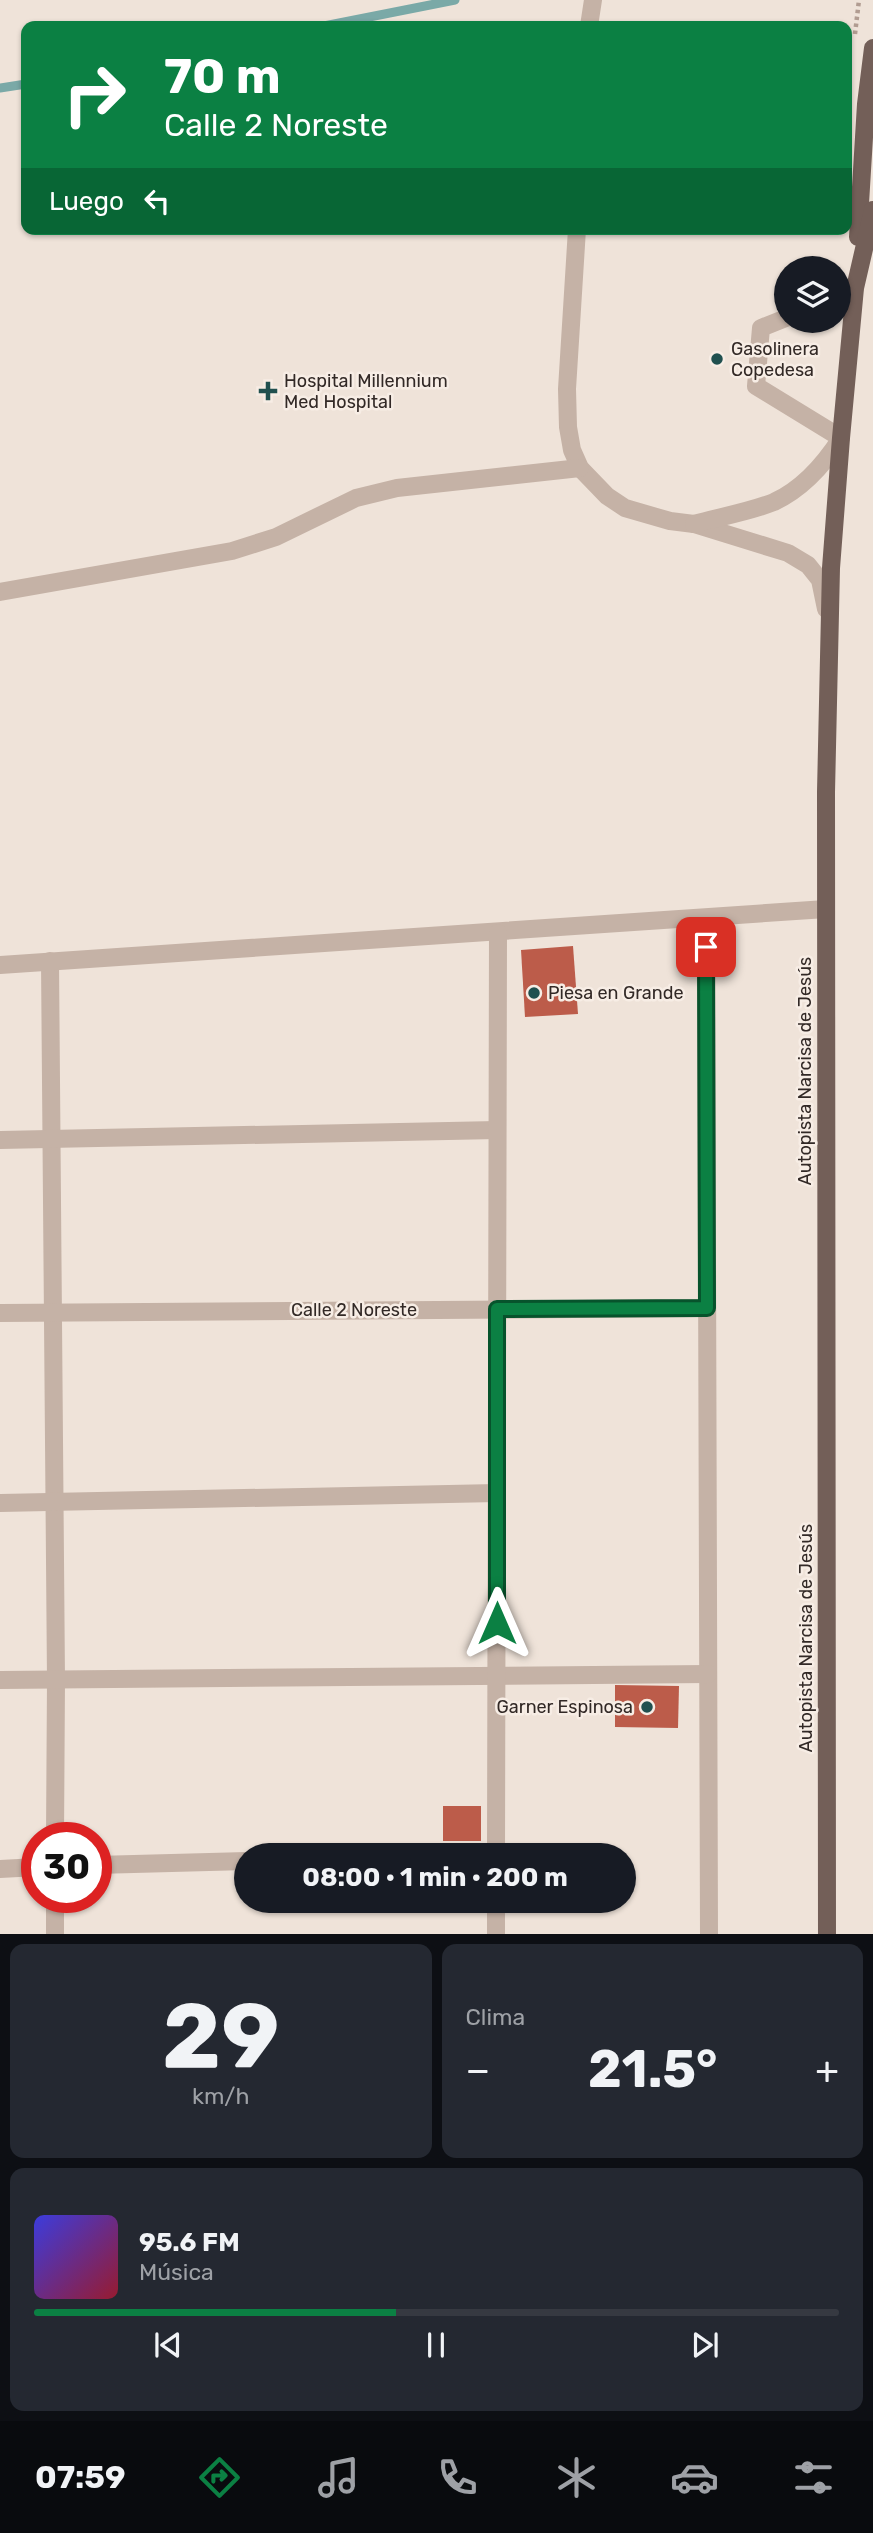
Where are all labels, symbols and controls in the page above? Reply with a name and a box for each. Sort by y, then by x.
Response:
text: 70 m [164,47,281,105]
icon: right [49,49,140,140]
text: Calle 2 Noreste [164,106,388,144]
icon: left [138,182,176,220]
text: Luego [49,186,124,217]
map controls [774,256,851,333]
button: layers [774,256,851,333]
place label: Gasolinera Copedesa [731,338,819,381]
marker: Gasolinera Copedesa [709,351,725,367]
place label: Hospital Millennium Med Hospital [284,370,448,413]
marker: Hospital Millennium Med Hospital [258,381,278,401]
pin [676,917,736,977]
icon: arrive [687,928,725,966]
street label: Autopista Narcisa de Jesús [794,957,816,1185]
place label: Piesa en Grande [548,982,684,1004]
marker: Piesa en Grande [526,985,542,1001]
street label: Calle 2 Noreste [291,1299,417,1321]
street label: Autopista Narcisa de Jesús [795,1524,817,1752]
position arrow [460,1586,534,1660]
place label: Garner Espinosa [497,1696,633,1718]
marker: Garner Espinosa [639,1699,655,1715]
speed limit sign: 30 [21,1822,112,1913]
text: 08:00 · 1 min · 200 m [302,1862,568,1893]
text: 29 [162,1982,279,2090]
text: Clima [466,2003,525,2031]
text: 21.5° [588,2038,717,2100]
text: − [466,2047,490,2093]
text: + [815,2047,839,2093]
text: km/h [192,2082,249,2110]
text: 95.6 FM [139,2227,240,2258]
text: Música [139,2258,214,2286]
icon: previous [149,2326,187,2364]
icon: pause [417,2326,455,2364]
icon: next [686,2326,724,2364]
icon: directions [195,2453,244,2502]
icon: music [314,2453,363,2502]
icon: phone [433,2453,482,2502]
icon: climate [552,2453,601,2502]
icon: car [670,2453,719,2502]
icon: filters [789,2453,838,2502]
text: 07:59 [35,2458,126,2496]

